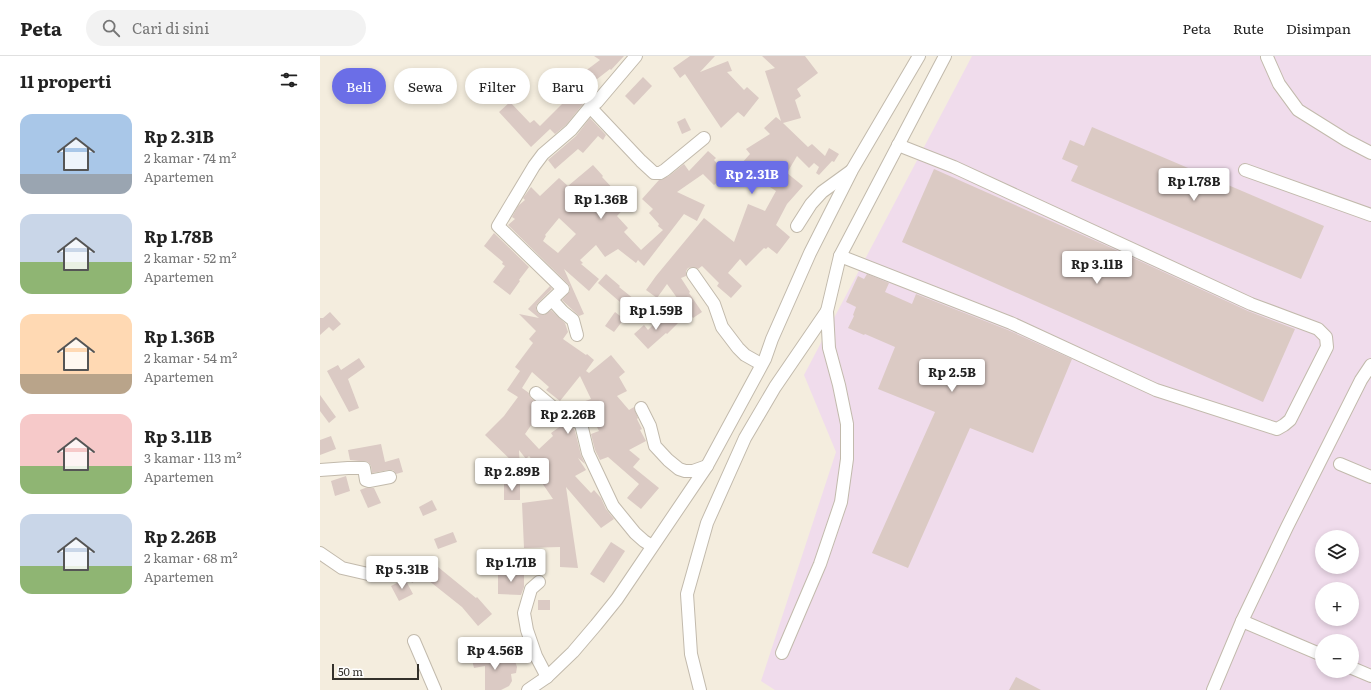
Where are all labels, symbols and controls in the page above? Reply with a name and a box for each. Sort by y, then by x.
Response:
search box [86,10,366,46]
text: Peta [20,14,62,42]
text: Cari di sini [132,16,209,39]
icon: search [100,17,122,39]
text: Peta [1182,18,1211,38]
text: Rute [1233,18,1264,38]
text: Disimpan [1286,18,1351,38]
text: 11 properti [20,68,112,93]
chip: Beli [332,68,386,104]
chip: Sewa [394,68,457,104]
chip: Filter [465,68,530,104]
chip: Baru [538,68,598,104]
icon: filters [278,69,300,91]
text: Rp 2.31B [144,123,214,148]
icon: home [52,130,100,178]
text: 2 kamar · 74 m² [144,148,236,167]
pin: Rp 2.31B [711,161,793,195]
text: Rp 2.31B [725,164,779,183]
text: Apartemen [144,167,214,186]
pin: Rp 1.78B [1153,168,1235,202]
text: Rp 1.78B [1168,171,1221,190]
pin: Rp 1.36B [560,186,642,220]
text: Rp 1.36B [574,189,628,208]
text: Rp 1.78B [144,223,213,248]
icon: home [52,230,100,278]
text: 2 kamar · 52 m² [144,248,237,267]
pin: Rp 3.11B [1056,251,1138,285]
text: Rp 3.11B [1071,254,1123,273]
text: Apartemen [144,267,214,286]
pin: Rp 1.59B [615,297,697,331]
text: Rp 1.59B [629,300,683,319]
text: Rp 1.36B [144,323,215,348]
icon: home [52,330,100,378]
text: 2 kamar · 54 m² [144,348,237,367]
pin: Rp 2.5B [915,359,989,393]
text: Rp 2.5B [928,362,976,381]
text: Apartemen [144,367,214,386]
pin: Rp 2.26B [527,401,609,435]
text: Rp 2.26B [540,404,596,423]
text: Rp 3.11B [144,423,212,448]
icon: home [52,430,100,478]
text: 3 kamar · 113 m² [144,448,242,467]
pin: Rp 2.89B [471,458,553,492]
text: Rp 2.89B [484,461,540,480]
text: Apartemen [144,467,214,486]
text: Rp 2.26B [144,523,217,548]
icon: home [52,530,100,578]
map controls [1315,530,1359,678]
button: layers [1315,530,1359,574]
text: 2 kamar · 68 m² [144,548,238,567]
pin: Rp 1.71B [470,549,552,583]
text: Rp 1.71B [486,552,536,571]
pin: Rp 5.31B [361,556,443,590]
text: Rp 5.31B [375,559,429,578]
text: Apartemen [144,567,214,586]
button: + [1315,582,1359,626]
button: − [1315,634,1359,678]
pin: Rp 4.56B [454,637,536,671]
text: Rp 4.56B [467,640,523,659]
scale bar [332,662,419,681]
text: 50 m [338,663,363,679]

